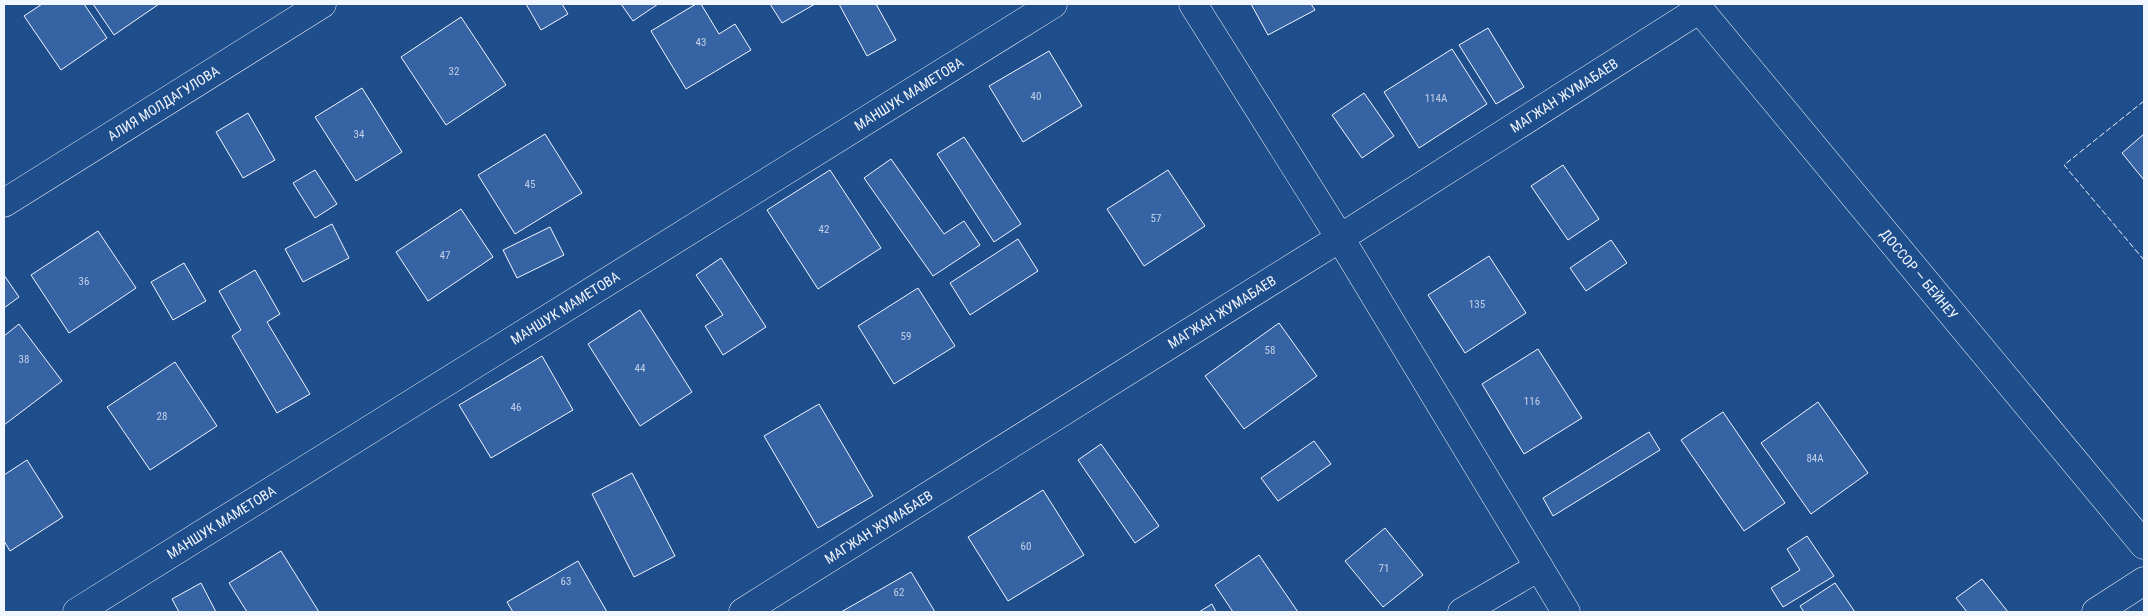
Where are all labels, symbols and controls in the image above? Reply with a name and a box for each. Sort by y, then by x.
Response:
house number: 43 [696,36,706,49]
street label: МАНШУК МАМЕТОВА [851,54,966,134]
street label: МАГЖАН ЖУМАБАЕВ [1507,55,1621,136]
street label: АЛИЯ МОЛДАГУЛОВА [105,62,222,144]
house number: 32 [449,65,459,78]
house number: 40 [1031,90,1041,103]
house number: 114А [1425,92,1448,105]
house number: 34 [354,128,365,141]
house number: 45 [525,178,535,191]
house number: 57 [1151,212,1161,225]
house number: 42 [819,223,829,236]
street label: ДОССОР — БЕЙНЕУ [1877,226,1961,323]
house number: 47 [440,249,450,262]
street label: МАНШУК МАМЕТОВА [508,268,622,348]
street label: МАГЖАН ЖУМАБАЕВ [1165,272,1279,352]
house number: 36 [79,275,89,288]
house number: 135 [1469,298,1485,311]
house number: 59 [901,330,911,343]
house number: 58 [1265,344,1275,357]
house number: 38 [19,353,29,366]
house number: 44 [635,362,646,375]
house number: 116 [1524,395,1540,408]
house number: 46 [511,401,521,414]
house number: 28 [157,410,167,423]
house number: 84А [1806,452,1824,465]
street label: МАНШУК МАМЕТОВА [164,482,279,562]
street label: МАГЖАН ЖУМАБАЕВ [822,487,936,567]
house number: 60 [1021,540,1031,553]
house number: 71 [1379,562,1389,575]
house number: 63 [561,575,571,588]
house number: 62 [894,586,904,599]

